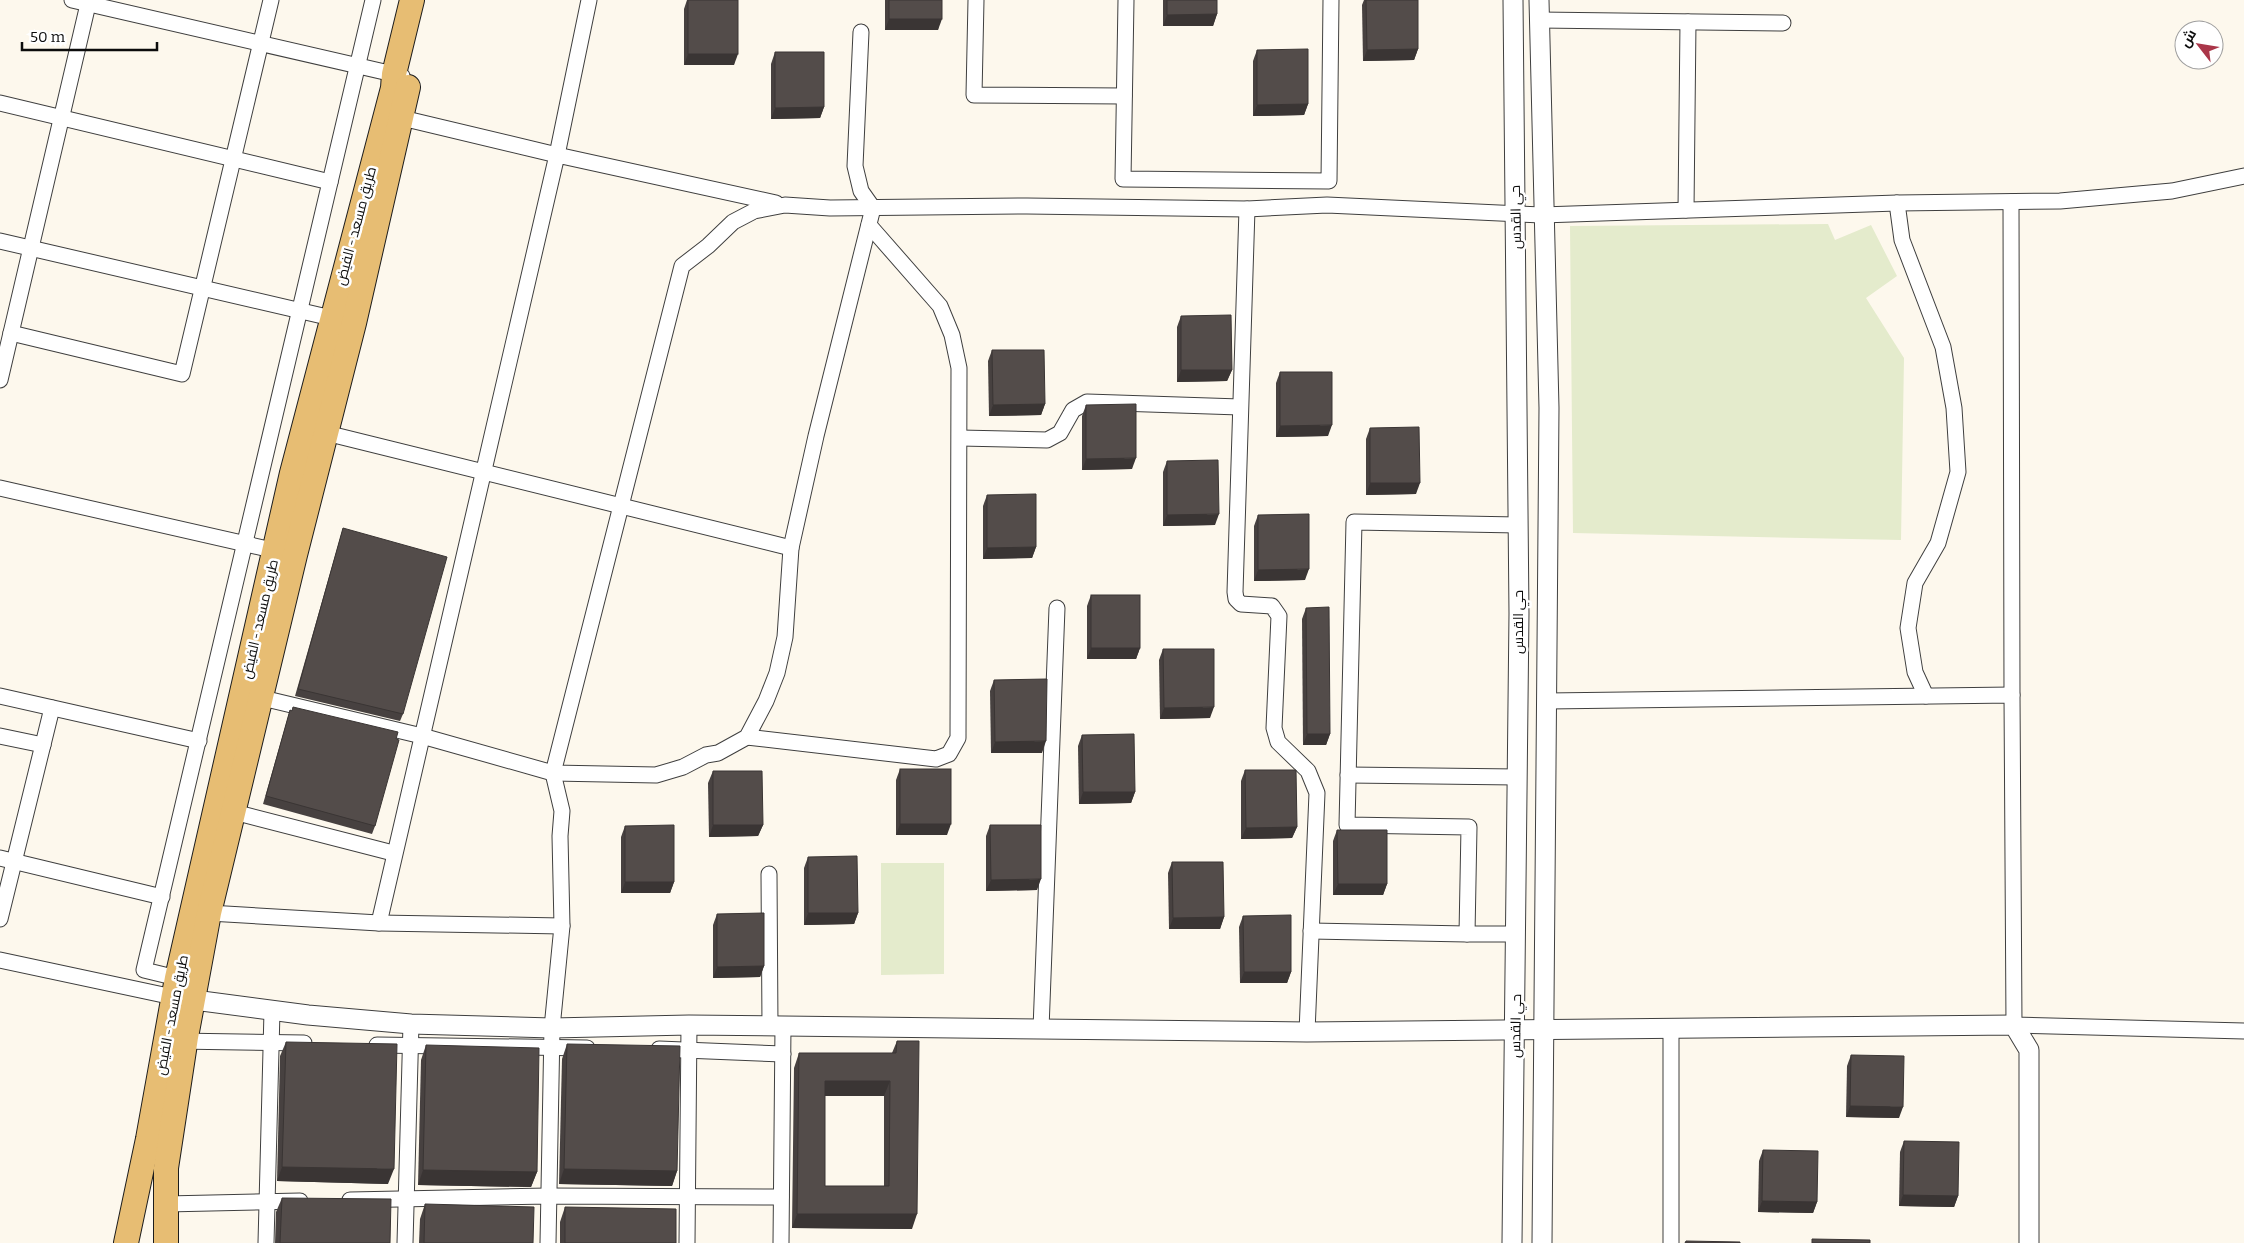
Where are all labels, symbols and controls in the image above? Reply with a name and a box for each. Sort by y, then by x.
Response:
scale bar [22,20,158,52]
north arrow [2174,20,2224,70]
text: ش [2176,26,2200,51]
text: 50 m [30,28,66,46]
street label: طريق مسعد - الفيض [332,165,380,287]
street label: حي القدس [1507,185,1528,249]
street label: طريق مسعد - الفيض [238,558,282,680]
street label: حي القدس [1510,590,1530,654]
street label: طريق مسعد - الفيض [152,953,192,1077]
street label: حي القدس [1507,994,1528,1058]

